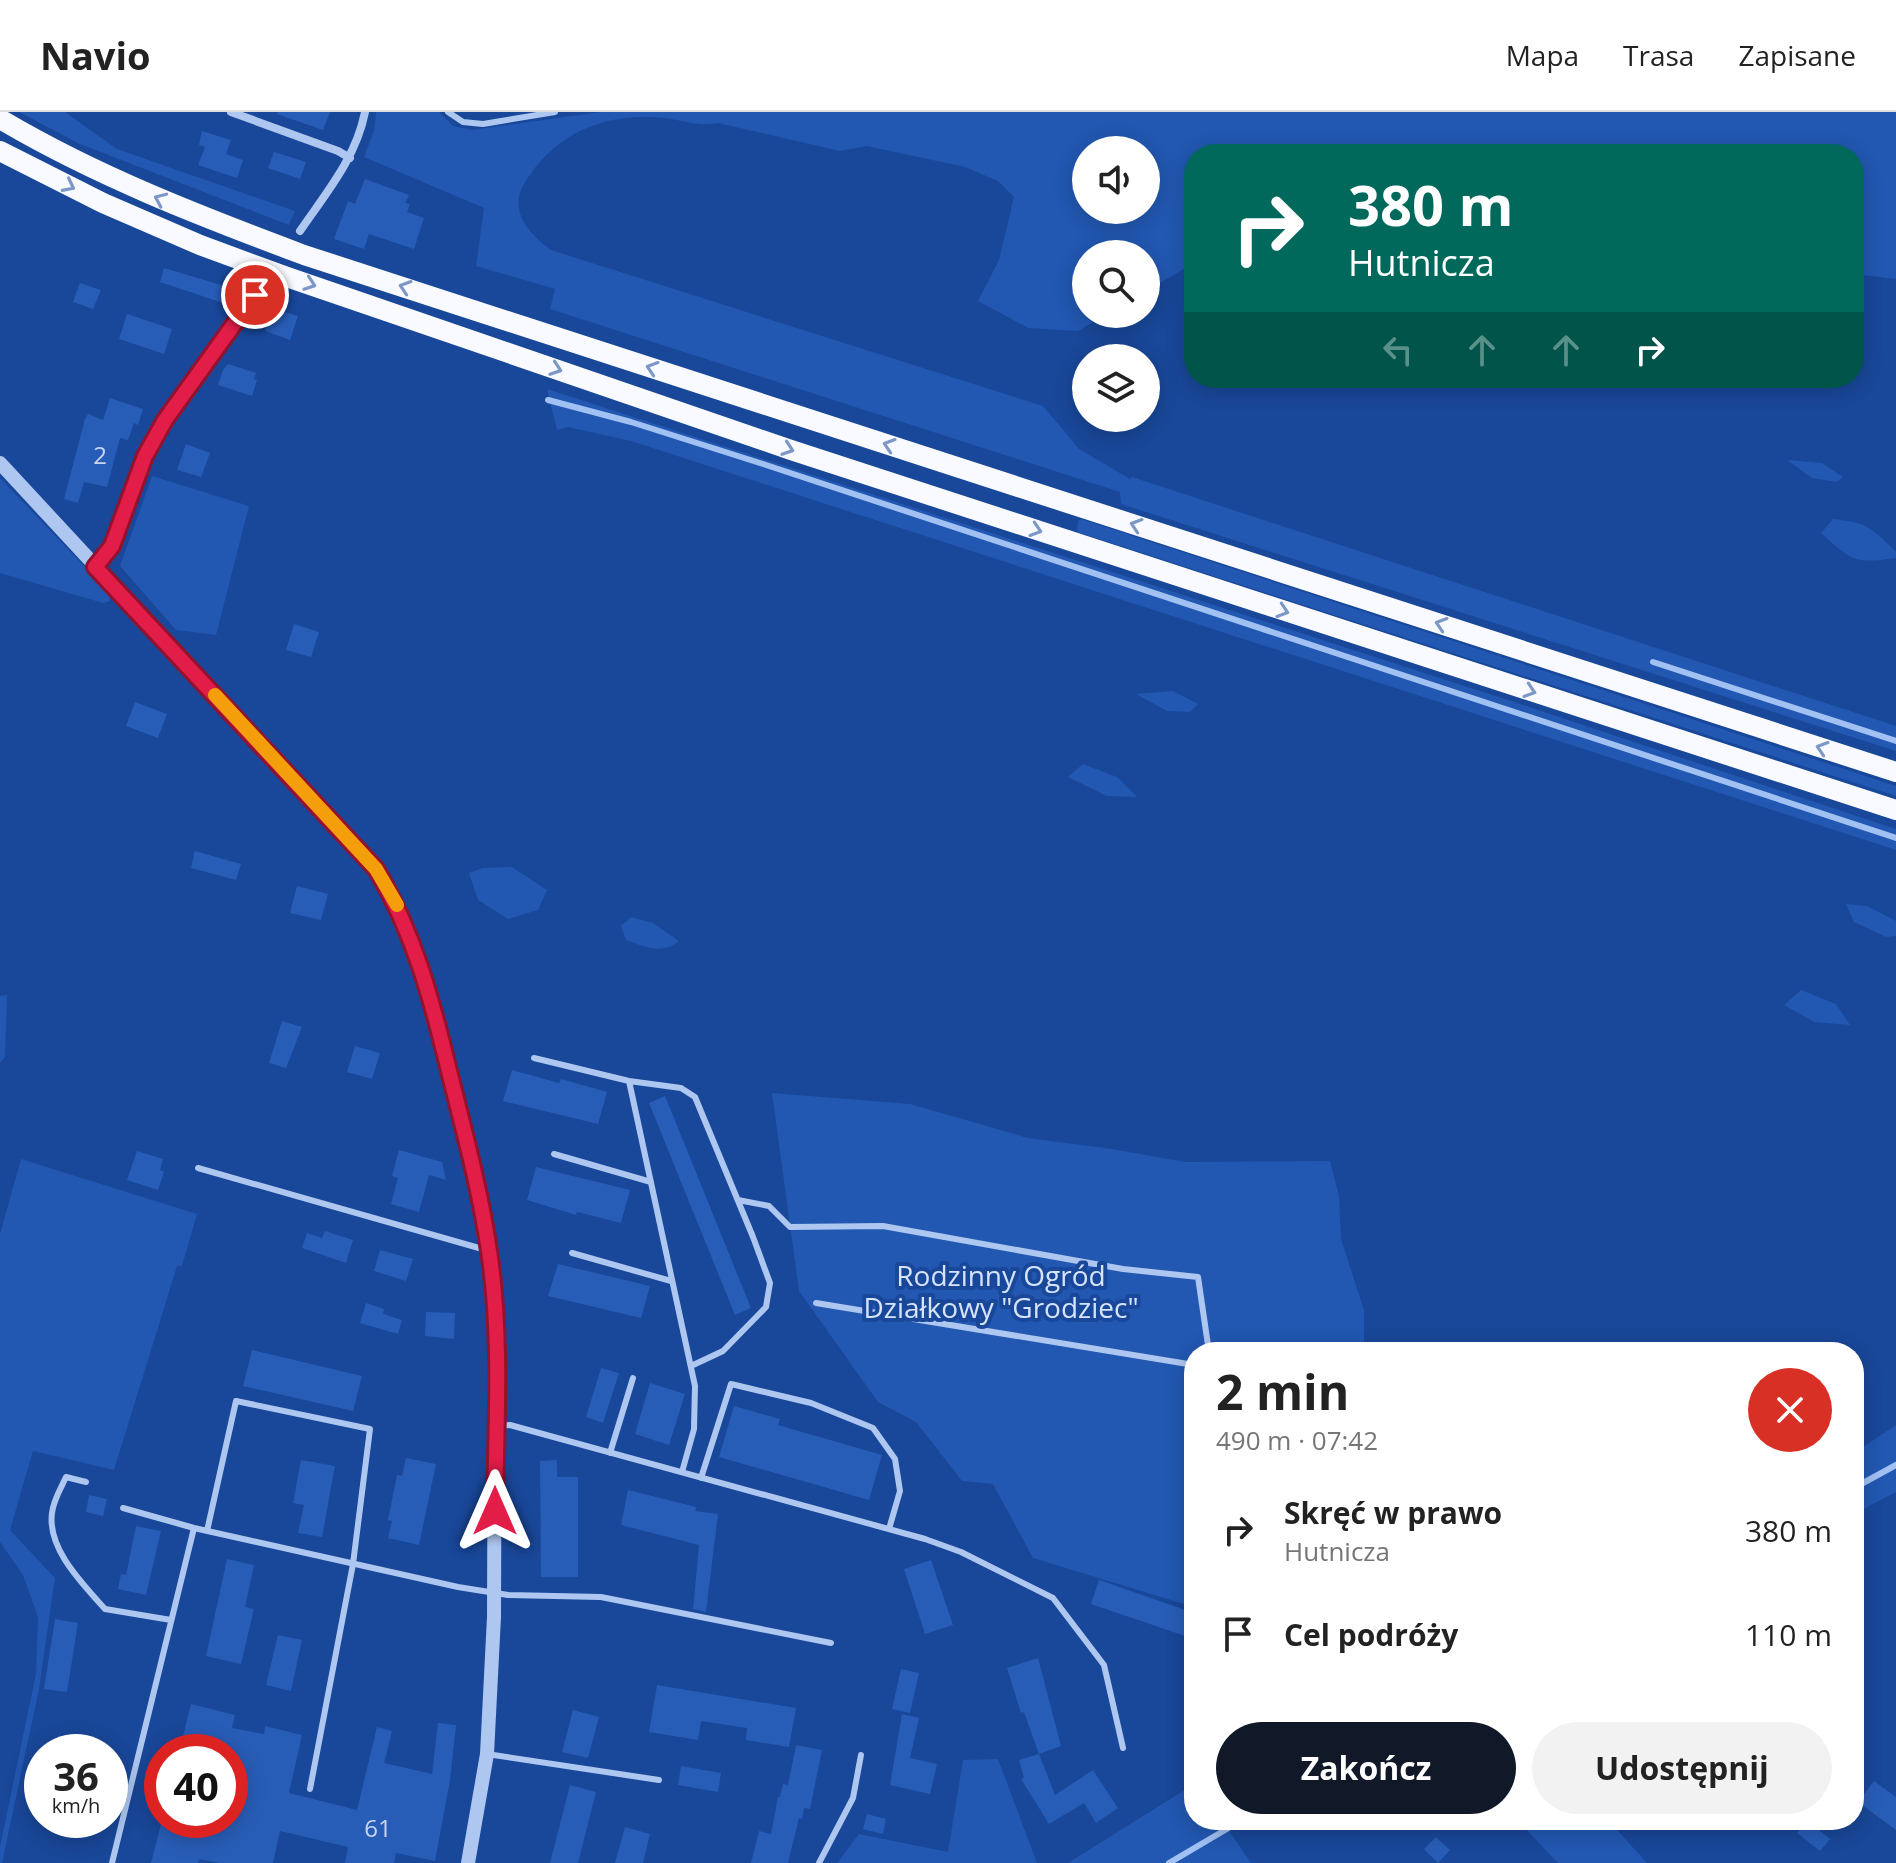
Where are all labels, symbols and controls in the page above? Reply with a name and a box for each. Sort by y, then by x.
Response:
text: Navio [40,29,151,81]
text: Mapa [1506,36,1579,74]
text: Trasa [1623,36,1694,74]
text: Zapisane [1738,36,1856,74]
map controls [1072,136,1160,432]
button: sound [1072,136,1160,224]
text: 380 m [1348,166,1514,242]
icon: right [1216,176,1320,280]
one-way arrow [61,177,76,192]
one-way arrow [154,193,169,209]
text: Hutnicza [1348,238,1495,287]
button: search [1072,240,1160,328]
pin [221,261,289,329]
icon: arrive [233,273,277,317]
one-way arrow [302,275,316,291]
one-way arrow [398,281,412,297]
icon: left [1376,328,1420,372]
icon: ahead [1460,328,1504,372]
icon: ahead [1544,328,1588,372]
icon: right [1628,328,1672,372]
button: layers [1072,344,1160,432]
one-way arrow [548,360,562,376]
one-way arrow [646,361,659,377]
house number: 2 [93,438,107,471]
one-way arrow [883,438,896,454]
one-way arrow [781,440,795,456]
one-way arrow [1130,519,1144,535]
one-way arrow [1028,521,1042,537]
one-way arrow [1275,602,1289,618]
one-way arrow [1435,617,1449,633]
one-way arrow [1522,682,1536,698]
one-way arrow [1816,741,1830,757]
park label: Rodzinny Ogród Działkowy "Grodziec" [863,1256,1139,1326]
text: 2 min [1216,1359,1349,1424]
button: close [1748,1368,1832,1452]
text: 490 m · 07:42 [1216,1422,1378,1458]
position arrow [453,1469,537,1553]
text: Skręć w prawo [1284,1492,1502,1533]
icon: right [1216,1508,1260,1552]
text: 380 m [1745,1510,1832,1551]
text: Hutnicza [1284,1533,1390,1569]
icon: arrive [1216,1612,1260,1656]
text: Cel podróży [1284,1614,1458,1655]
text: 110 m [1745,1614,1832,1655]
button: Zakończ [1216,1722,1516,1814]
button: Udostępnij [1532,1722,1832,1814]
speed limit sign: 40 [144,1734,248,1838]
text: 36 [53,1748,99,1803]
text: km/h [52,1792,100,1819]
house number: 61 [364,1811,392,1844]

